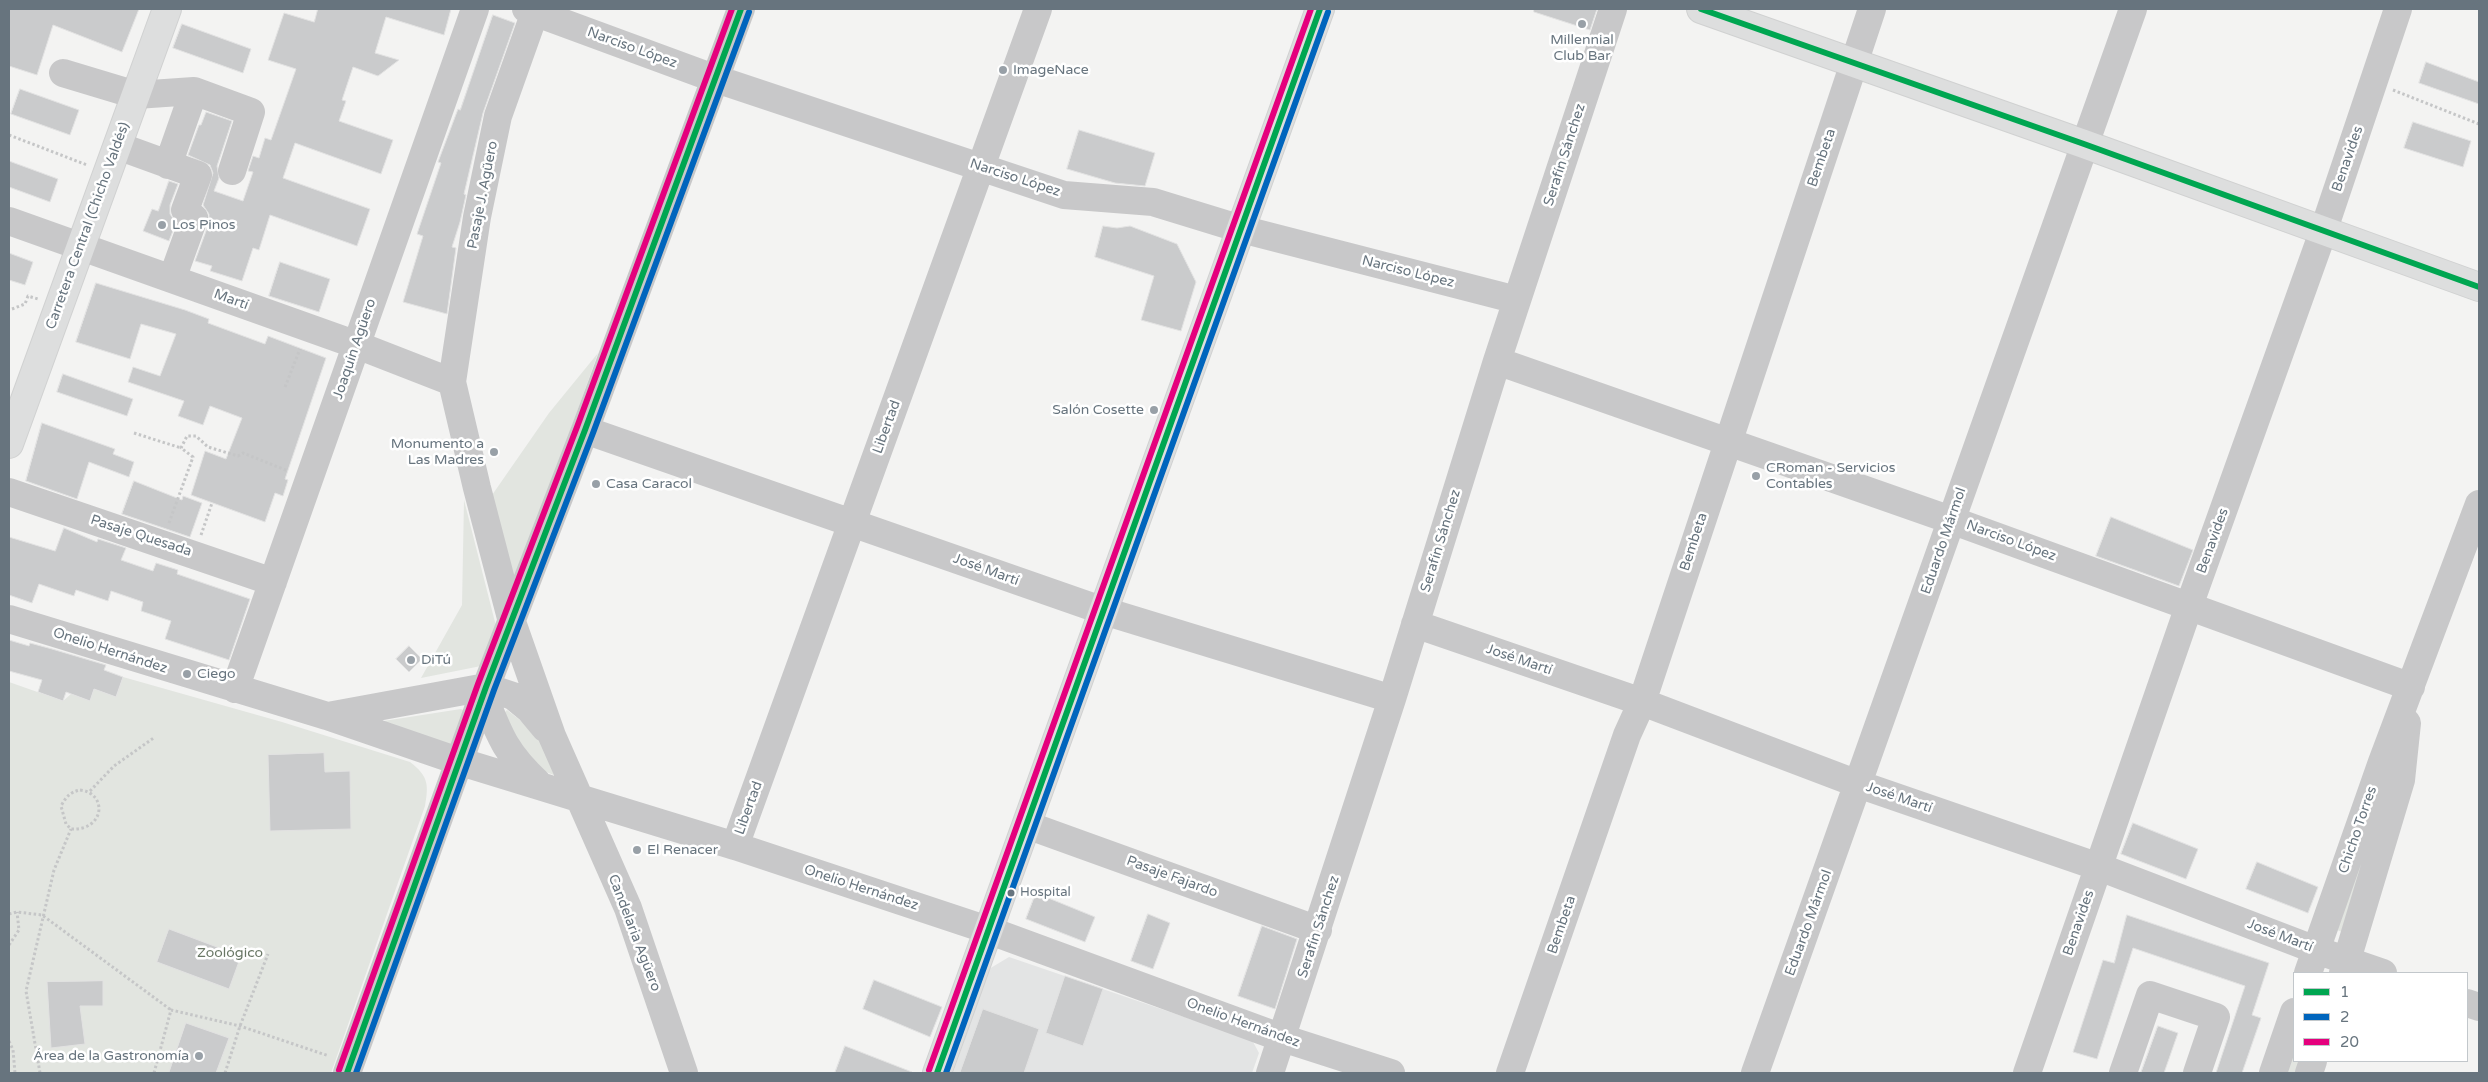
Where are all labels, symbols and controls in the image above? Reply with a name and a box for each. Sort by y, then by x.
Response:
marker: Millennial Club Bar [1576,18,1588,30]
street label: Narciso López [585,24,679,72]
place label: Millennial Club Bar [1550,32,1614,64]
place label: ImageNace [1013,62,1089,78]
marker: ImageNace [997,64,1009,76]
street label: Serafín Sánchez [1541,102,1589,208]
street label: Carretera Central (Chicho Valdés) [43,120,133,332]
street label: Benavides [2329,124,2367,194]
street label: Bembeta [1804,127,1840,189]
street label: Pasaje J. Agüero [464,140,502,250]
street label: Narciso López [968,155,1062,201]
place label: Los Pinos [172,217,235,233]
marker: Los Pinos [156,219,168,231]
street label: Narciso López [1360,252,1456,292]
street label: Martí [211,286,251,314]
street label: Joaquín Agüero [330,297,380,401]
street label: Libertad [870,398,904,456]
place label: Salón Cosette [1052,402,1144,418]
marker: Salón Cosette [1148,404,1160,416]
place label: Monumento a Las Madres [391,436,484,468]
marker: Monumento a Las Madres [488,446,500,458]
place label: CRoman - Servicios Contables [1766,460,1895,492]
marker: CRoman - Servicios Contables [1750,470,1762,482]
place label: Casa Caracol [606,476,692,492]
marker: Casa Caracol [590,478,602,490]
street label: Eduardo Mármol [1918,485,1970,597]
street label: Serafín Sánchez [1417,488,1465,594]
street label: Benavides [2193,506,2233,576]
street label: Bembeta [1677,511,1711,573]
street label: Pasaje Quesada [88,512,194,560]
street label: Narciso López [1964,517,2058,565]
street label: José Martí [951,550,1021,590]
street label: Onelio Hernández [51,625,169,677]
street label: José Martí [1484,641,1554,679]
place label: DiTú [421,652,451,668]
marker: DiTú [405,654,417,666]
place label: Ciego [197,666,235,682]
marker: Ciego [181,668,193,680]
street label: Libertad [732,779,766,837]
street label: José Martí [1864,779,1934,817]
street label: Chicho Torres [2335,784,2381,876]
place label: El Renacer [647,842,718,858]
marker: El Renacer [631,844,643,856]
street label: Pasaje Fajardo [1124,853,1220,901]
street label: Onelio Hernández [802,862,920,914]
street label: Eduardo Mármol [1782,868,1836,978]
street label: Candelaria Agüero [604,872,664,994]
street label: Serafín Sánchez [1295,874,1343,980]
place label: Hospital [1020,885,1071,901]
marker: Hospital [1006,888,1016,898]
street label: Benavides [2060,888,2098,958]
street label: Bembeta [1544,894,1580,956]
street label: José Martí [2245,916,2315,956]
park label: Zoológico [197,945,263,961]
legend [2293,972,2468,1062]
text: 1 [2340,983,2349,1001]
street label: Onelio Hernández [1184,995,1302,1051]
text: 2 [2340,1008,2349,1026]
text: 20 [2340,1033,2359,1051]
place label: Área de la Gastronomía [33,1048,189,1064]
marker: Área de la Gastronomía [193,1050,205,1062]

